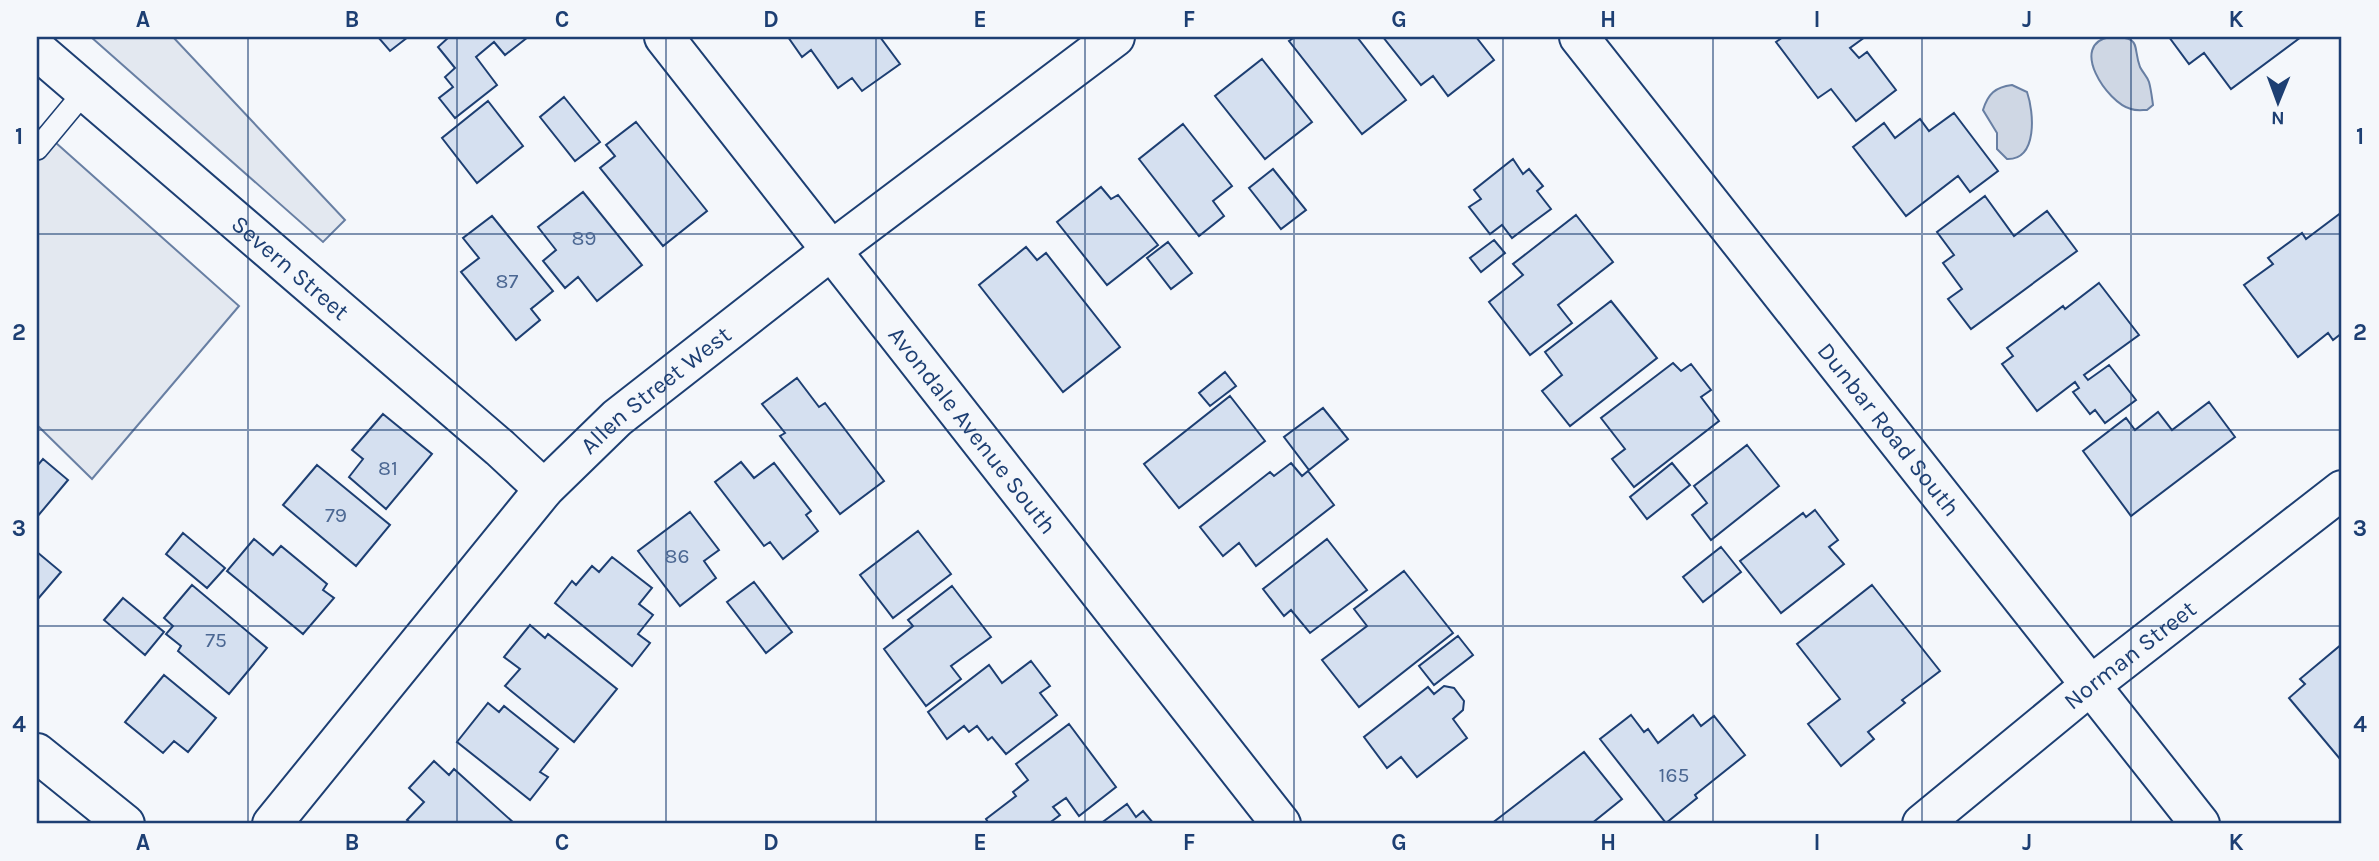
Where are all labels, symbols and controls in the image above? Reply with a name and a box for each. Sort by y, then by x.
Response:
text: A [136,6,150,33]
text: B [345,6,359,33]
text: C [555,6,569,33]
text: D [763,6,779,33]
text: E [973,6,987,33]
text: F [1183,6,1195,33]
text: G [1391,6,1407,33]
text: H [1600,6,1616,33]
text: I [1813,6,1821,33]
text: J [2022,6,2032,33]
text: K [2228,6,2244,33]
north arrow [2242,66,2312,136]
text: N [2271,107,2285,129]
text: 1 [15,123,23,150]
text: 1 [2356,123,2364,150]
street label: Severn Street [226,210,355,326]
house number: 89 [571,226,597,250]
house number: 87 [496,269,519,293]
text: 2 [12,319,26,346]
text: 2 [2353,319,2367,346]
street label: Allen Street West [575,320,736,460]
street label: Avondale Avenue South [883,321,1062,540]
street label: Dunbar Road South [1812,337,1966,522]
house number: 81 [378,456,398,480]
house number: 79 [325,503,347,527]
text: 3 [12,515,26,542]
text: 3 [2353,515,2367,542]
house number: 86 [665,544,689,568]
street label: Norman Street [2058,595,2202,715]
house number: 75 [205,628,227,652]
text: 4 [12,711,26,738]
text: 4 [2353,711,2367,738]
house number: 165 [1659,763,1689,787]
text: A [136,829,150,856]
text: B [345,829,359,856]
text: C [555,829,569,856]
text: D [763,829,779,856]
text: E [973,829,987,856]
text: F [1183,829,1195,856]
text: G [1391,829,1407,856]
text: H [1600,829,1616,856]
text: I [1813,829,1821,856]
text: J [2022,829,2032,856]
text: K [2228,829,2244,856]

